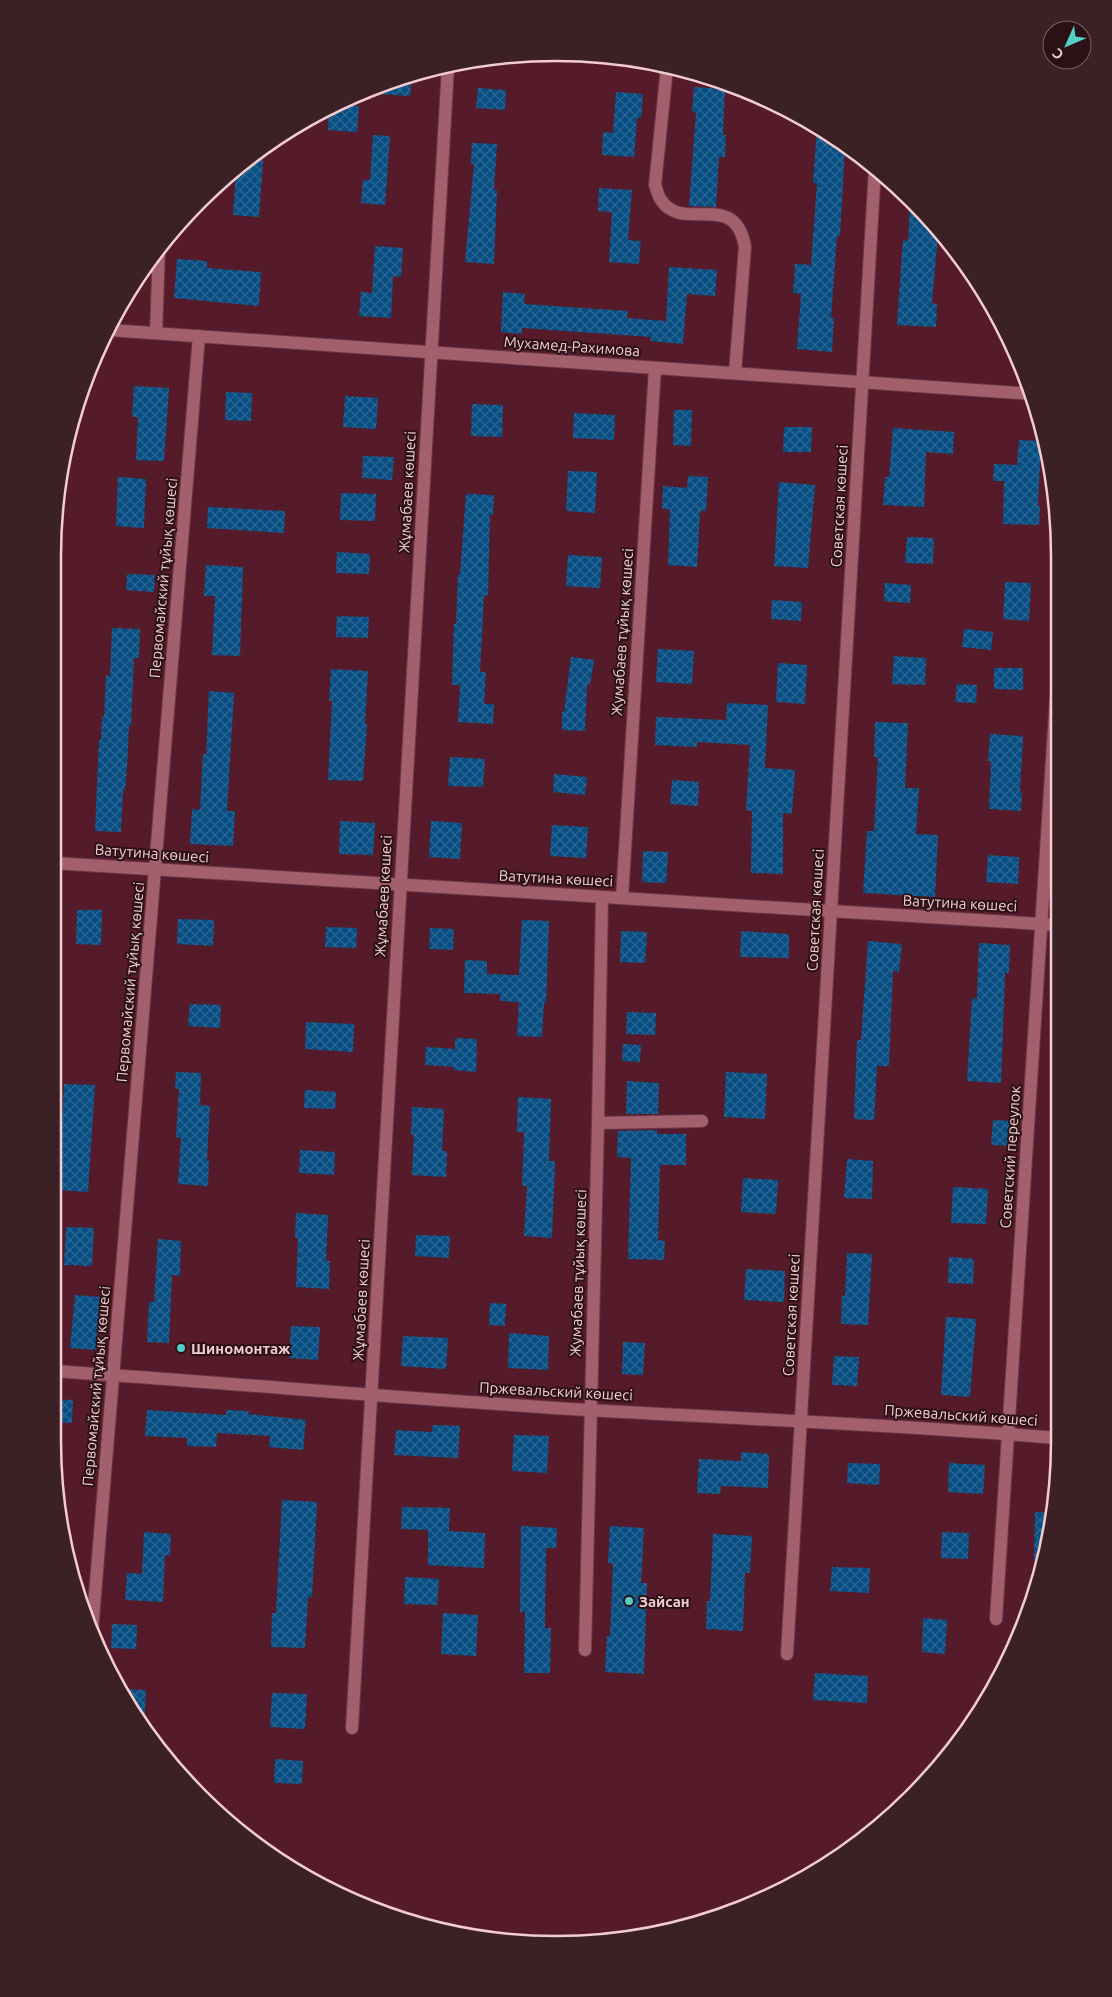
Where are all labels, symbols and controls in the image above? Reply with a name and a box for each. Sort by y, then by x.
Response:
north arrow [1042,20,1092,70]
text: С [1049,45,1067,63]
street label: Мухамед-Рахимова [503,333,641,359]
street label: Жұмабаев көшесі [395,431,419,553]
street label: Советская көшесі [827,444,851,568]
street label: Первомайский тұйық көшесі [146,477,180,679]
street label: Жумабаев тұйық көшесі [608,548,636,716]
street label: Жұмабаев көшесі [371,835,395,957]
street label: Ватутина көшесі [94,841,210,865]
street label: Советская көшесі [803,848,827,972]
street label: Ватутина көшесі [498,867,614,889]
street label: Первомайский тұйық көшесі [113,881,147,1083]
street label: Ватутина көшесі [902,892,1018,914]
street label: Советский переулок [997,1085,1023,1229]
street label: Жумабаев тұйық көшесі [567,1189,589,1357]
street label: Жұмабаев көшесі [349,1239,373,1361]
street label: Советская көшесі [779,1253,803,1377]
street label: Первомайский тұйық көшесі [79,1285,113,1487]
place label: Шиномонтаж [191,1340,291,1357]
marker: Шиномонтаж [175,1342,187,1354]
street label: Пржевальский көшесі [479,1378,633,1404]
street label: Пржевальский көшесі [884,1401,1038,1429]
place label: Зайсан [639,1593,690,1610]
marker: Зайсан [623,1595,635,1607]

